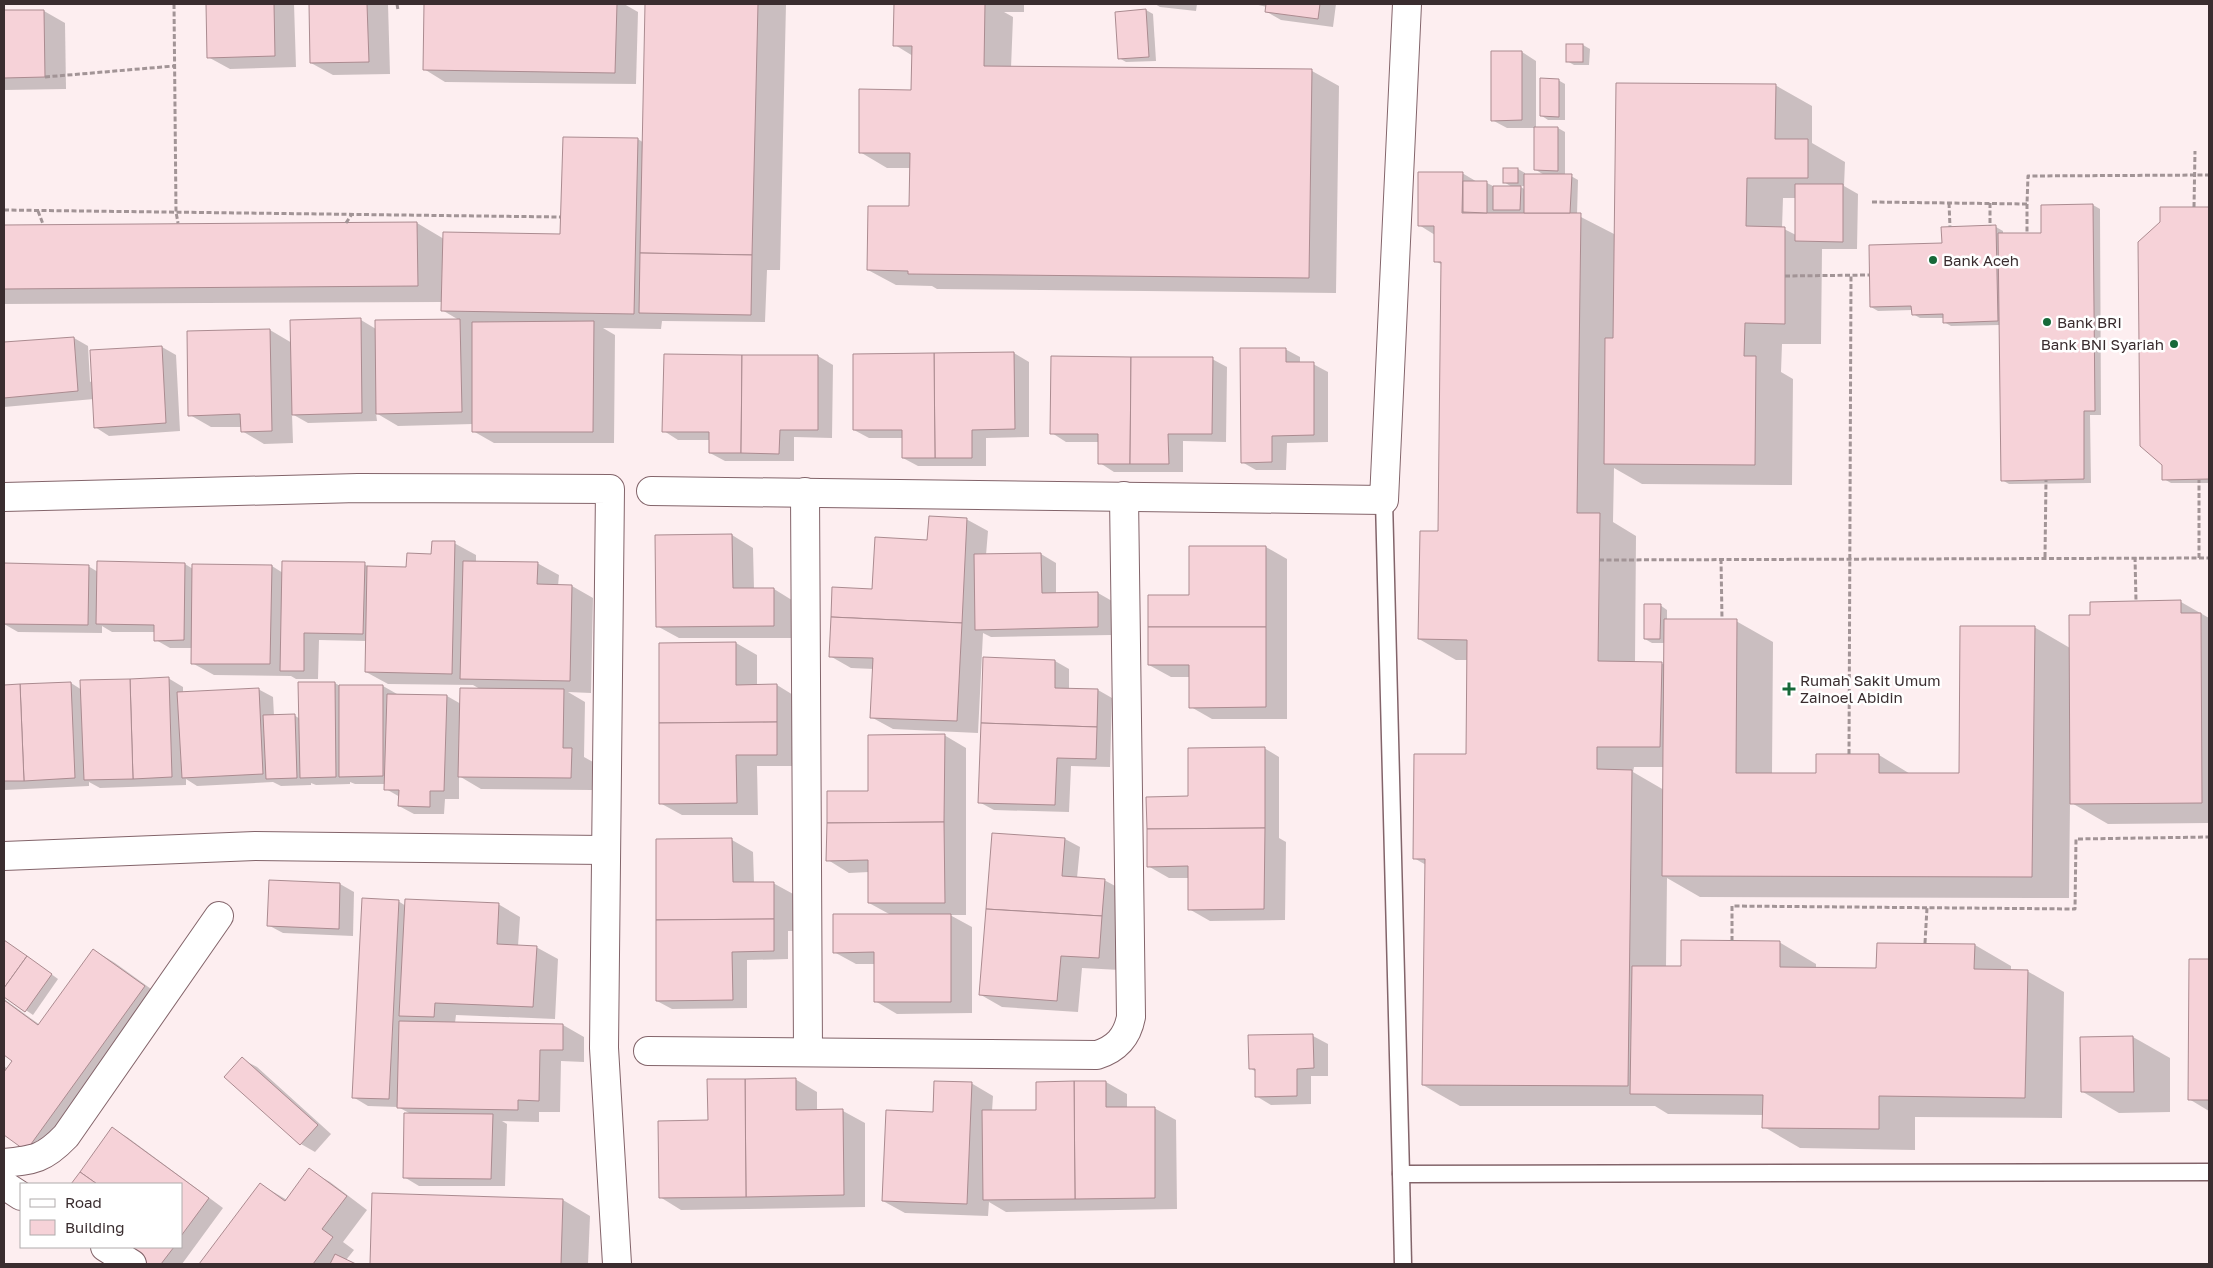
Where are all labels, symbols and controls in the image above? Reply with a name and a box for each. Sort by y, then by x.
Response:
place label: Bank Aceh [1943,251,2019,269]
marker: Bank Aceh [1927,254,1939,266]
place label: Bank BRI [2057,313,2122,331]
marker: Bank BRI [2041,316,2053,328]
place label: Bank BNI Syariah [2041,335,2164,353]
marker: Bank BNI Syariah [2168,338,2180,350]
place label: Rumah Sakit Umum Zainoel Abidin [1800,671,1941,706]
marker: Rumah Sakit Umum Zainoel Abidin [1782,682,1796,696]
legend [20,1183,182,1248]
text: Road [65,1193,102,1211]
text: Building [65,1218,125,1236]

